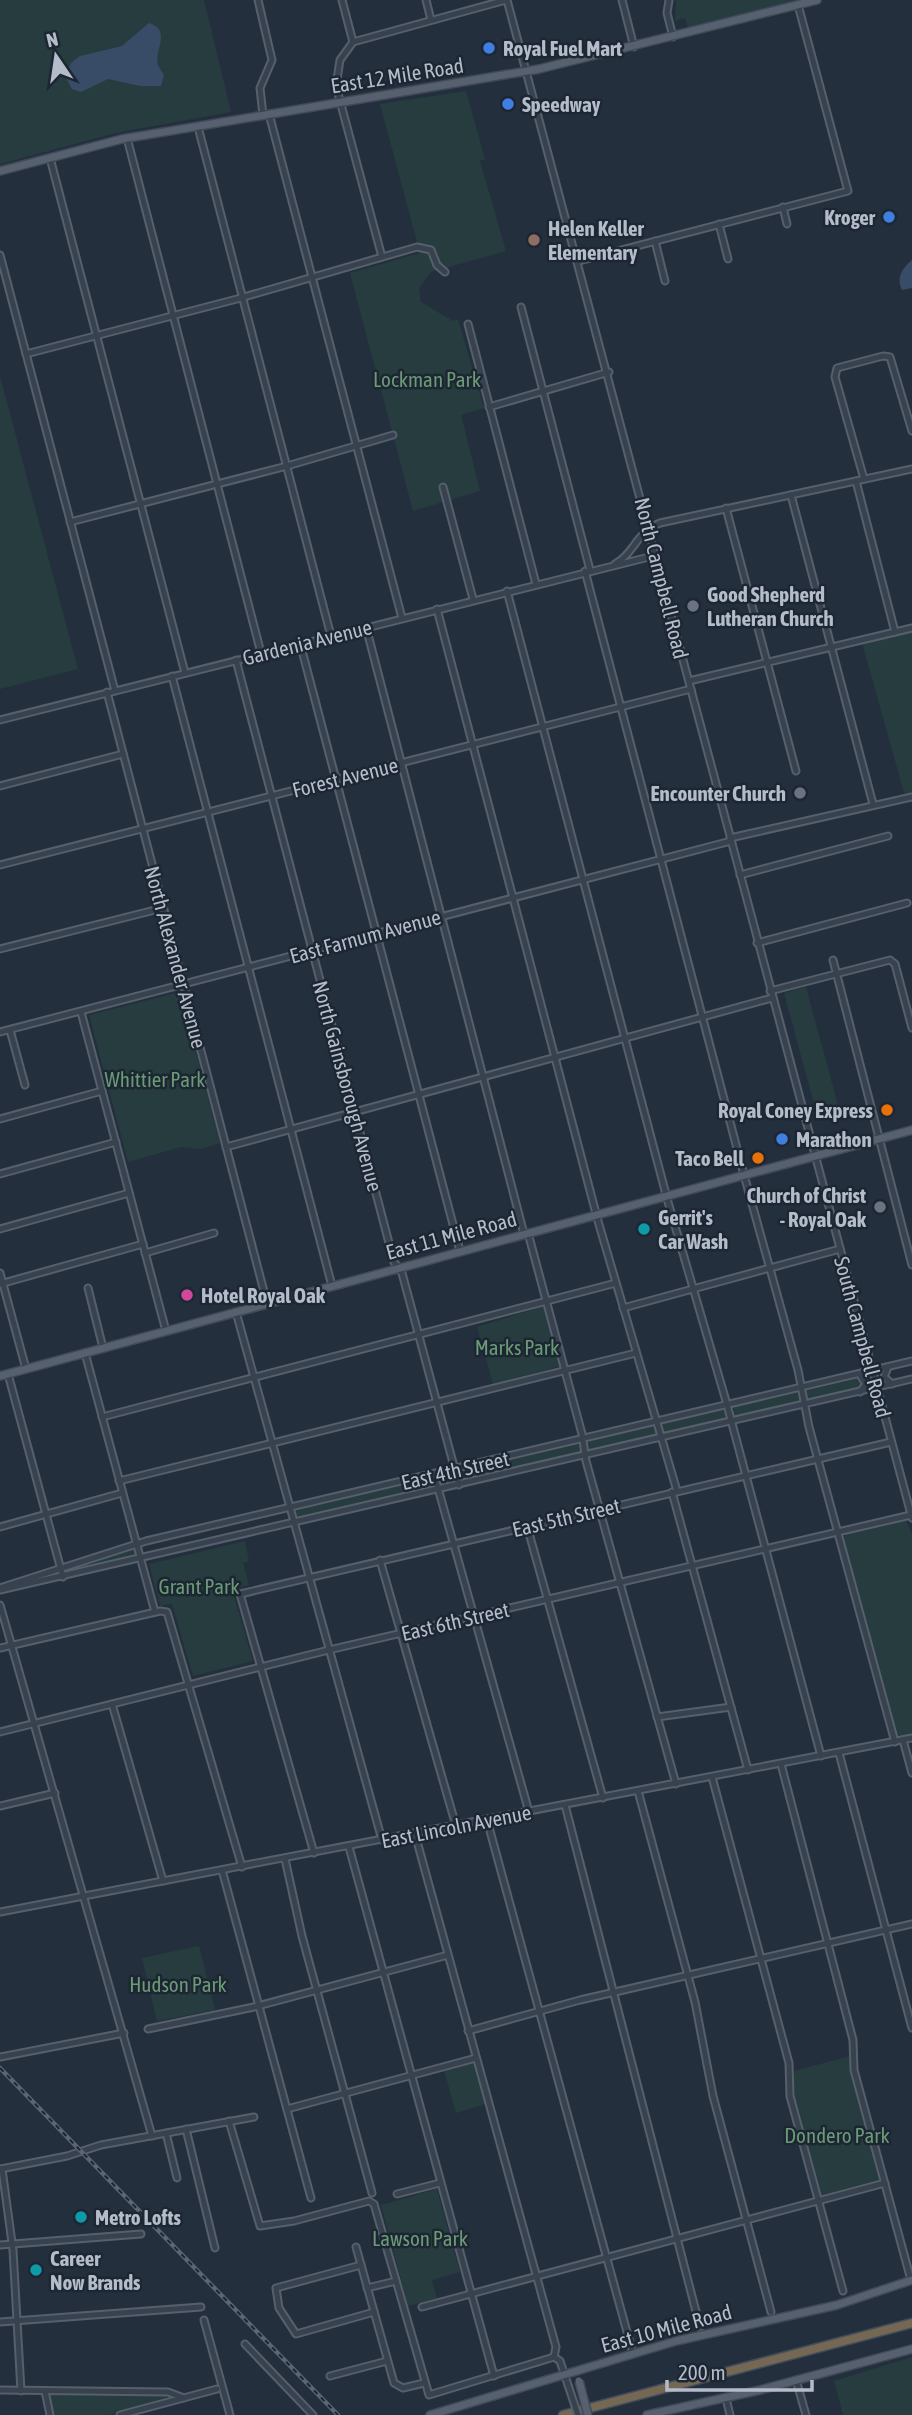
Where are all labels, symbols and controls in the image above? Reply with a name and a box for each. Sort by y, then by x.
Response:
north arrow [21,21,91,91]
text: N [44,27,60,51]
place label: Royal Fuel Mart [503,36,622,60]
marker: Royal Fuel Mart [481,40,497,56]
street label: East 12 Mile Road [329,53,465,97]
place label: Speedway [522,92,601,116]
marker: Speedway [500,96,516,112]
place label: Kroger [824,205,876,229]
marker: Kroger [881,209,897,225]
place label: Helen Keller Elementary [548,216,645,264]
marker: Helen Keller Elementary [526,232,542,248]
park label: Lockman Park [373,367,481,391]
street label: North Campbell Road [630,495,694,661]
place label: Good Shepherd Lutheran Church [707,582,834,630]
marker: Good Shepherd Lutheran Church [685,598,701,614]
street label: Gardenia Avenue [240,614,374,670]
street label: Forest Avenue [290,752,400,802]
place label: Encounter Church [651,781,786,805]
marker: Encounter Church [792,785,808,801]
street label: North Alexander Avenue [140,863,212,1051]
street label: East Farnum Avenue [287,904,443,968]
street label: North Gainsborough Avenue [308,978,388,1194]
park label: Whittier Park [105,1067,205,1091]
place label: Royal Coney Express [718,1098,874,1122]
marker: Royal Coney Express [879,1102,895,1118]
place label: Marathon [796,1127,872,1151]
marker: Marathon [774,1131,790,1147]
place label: Taco Bell [675,1146,744,1170]
marker: Taco Bell [750,1150,766,1166]
place label: Church of Christ - Royal Oak [747,1183,867,1231]
marker: Church of Christ - Royal Oak [872,1199,888,1215]
place label: Gerrit's Car Wash [658,1205,728,1253]
street label: East 11 Mile Road [383,1206,519,1264]
marker: Gerrit's Car Wash [636,1221,652,1237]
street label: South Campbell Road [830,1254,896,1420]
place label: Hotel Royal Oak [201,1283,326,1307]
marker: Hotel Royal Oak [179,1287,195,1303]
park label: Marks Park [475,1335,559,1359]
street label: East 4th Street [399,1446,511,1494]
street label: East 5th Street [510,1493,622,1541]
park label: Grant Park [159,1574,239,1598]
street label: East 6th Street [399,1597,511,1645]
street label: East Lincoln Avenue [379,1800,533,1852]
park label: Hudson Park [129,1972,227,1996]
park label: Dondero Park [784,2123,890,2147]
place label: Metro Lofts [95,2205,181,2229]
marker: Metro Lofts [73,2209,89,2225]
park label: Lawson Park [372,2226,468,2250]
place label: Career Now Brands [50,2246,141,2294]
marker: Career Now Brands [28,2262,44,2278]
street label: East 10 Mile Road [598,2299,734,2357]
scale bar [667,2348,812,2392]
text: 200 m [678,2360,726,2384]

